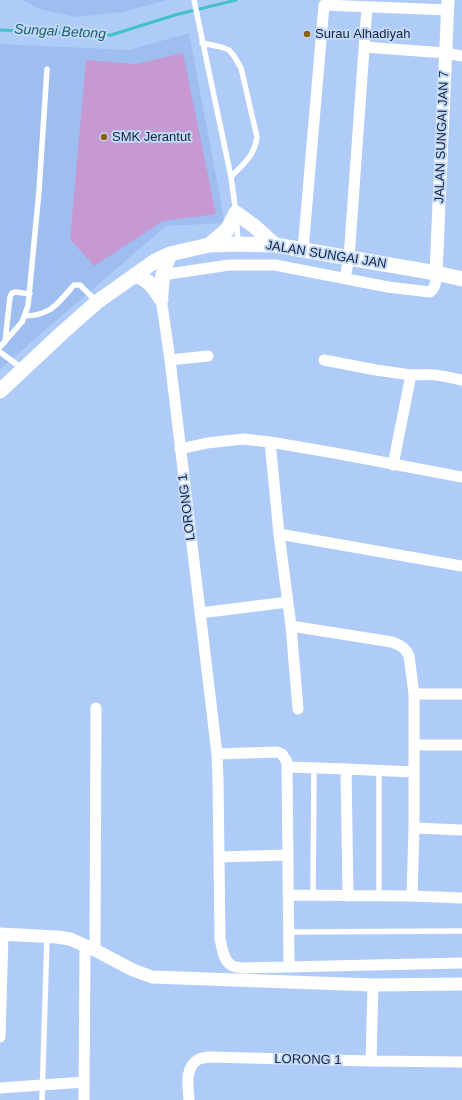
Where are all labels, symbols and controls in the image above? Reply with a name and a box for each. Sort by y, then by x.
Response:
water label: Sungai Betong [14,21,106,43]
place label: Surau Alhadiyah [315,26,410,42]
marker: Surau Alhadiyah [302,29,312,39]
street label: JALAN SUNGAI JAN 7 [432,70,452,204]
place label: SMK Jerantut [112,129,191,145]
marker: SMK Jerantut [99,132,109,142]
street label: JALAN SUNGAI JAN [264,238,388,272]
street label: LORONG 1 [175,473,199,541]
street label: LORONG 1 [274,1052,342,1068]

